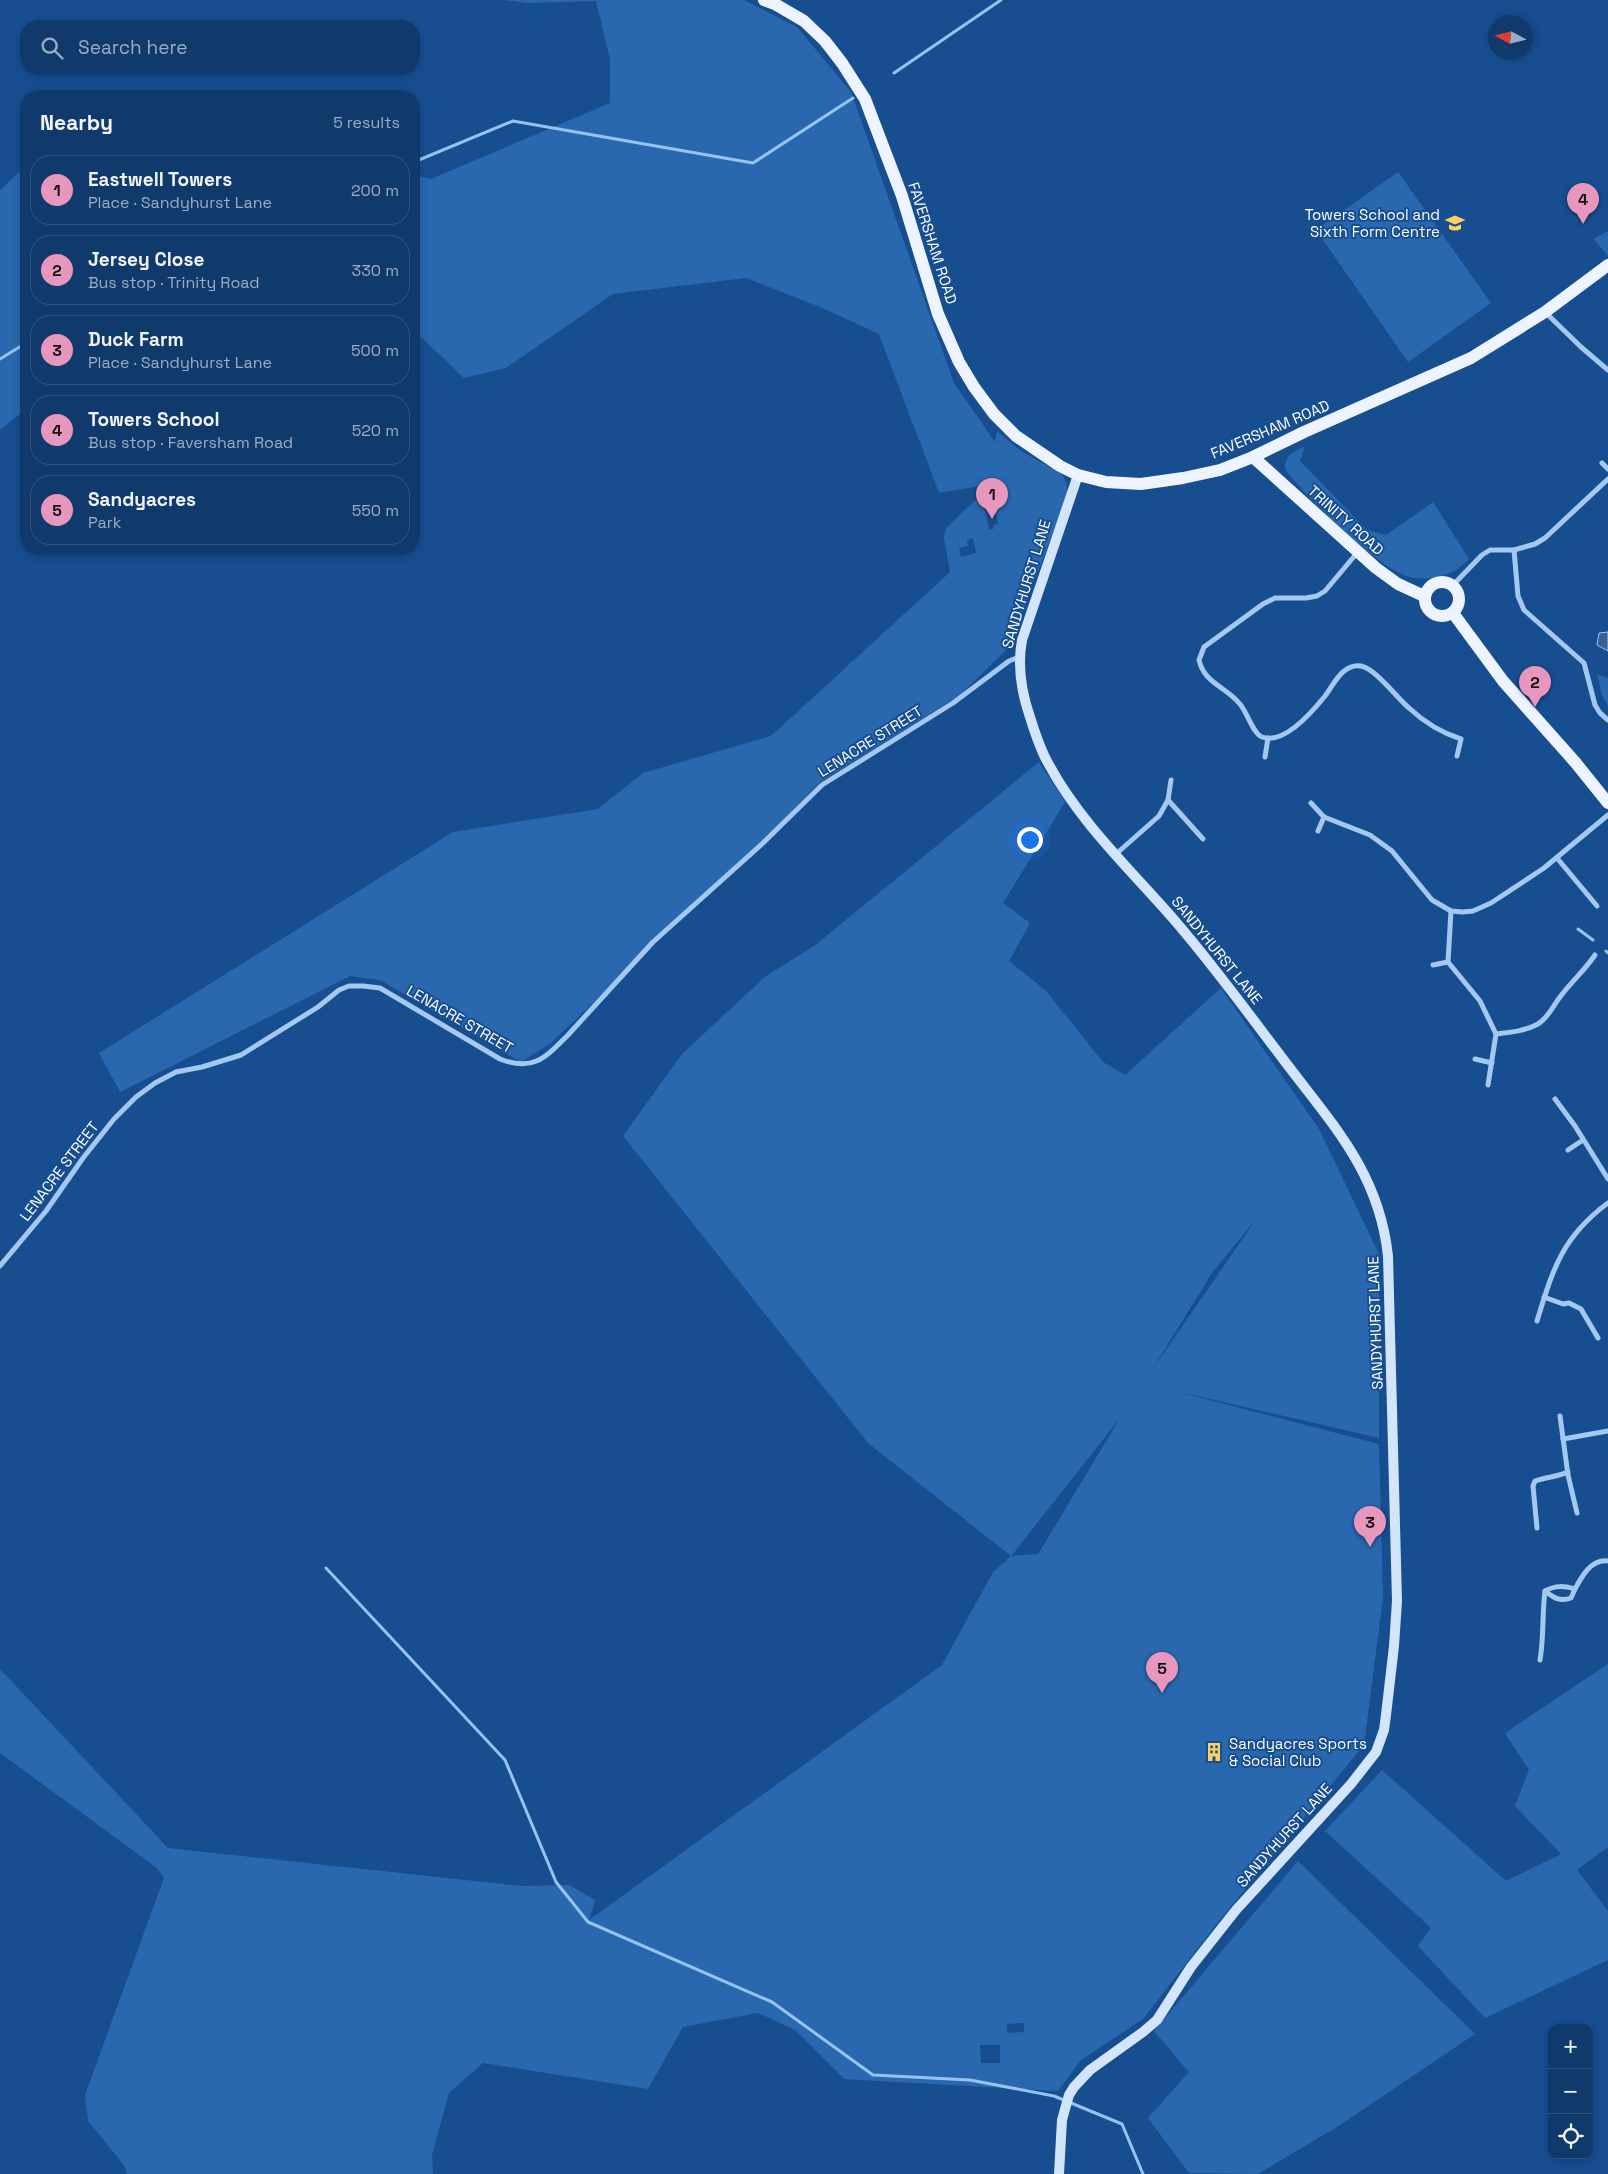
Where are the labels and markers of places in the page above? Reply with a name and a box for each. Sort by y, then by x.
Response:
pin: 4 [1567,183,1599,224]
place label: Towers School and Sixth Form Centre [1305,205,1440,241]
school or university icon: Towers School and Sixth Form Centre [1444,212,1466,234]
pin: 1 [976,478,1008,519]
pin: 2 [1519,666,1551,707]
pin: 3 [1354,1506,1386,1547]
pin: 5 [1146,1652,1178,1693]
place label: Sandyacres Sports & Social Club [1229,1734,1367,1770]
building icon: Sandyacres Sports & Social Club [1203,1741,1225,1763]

